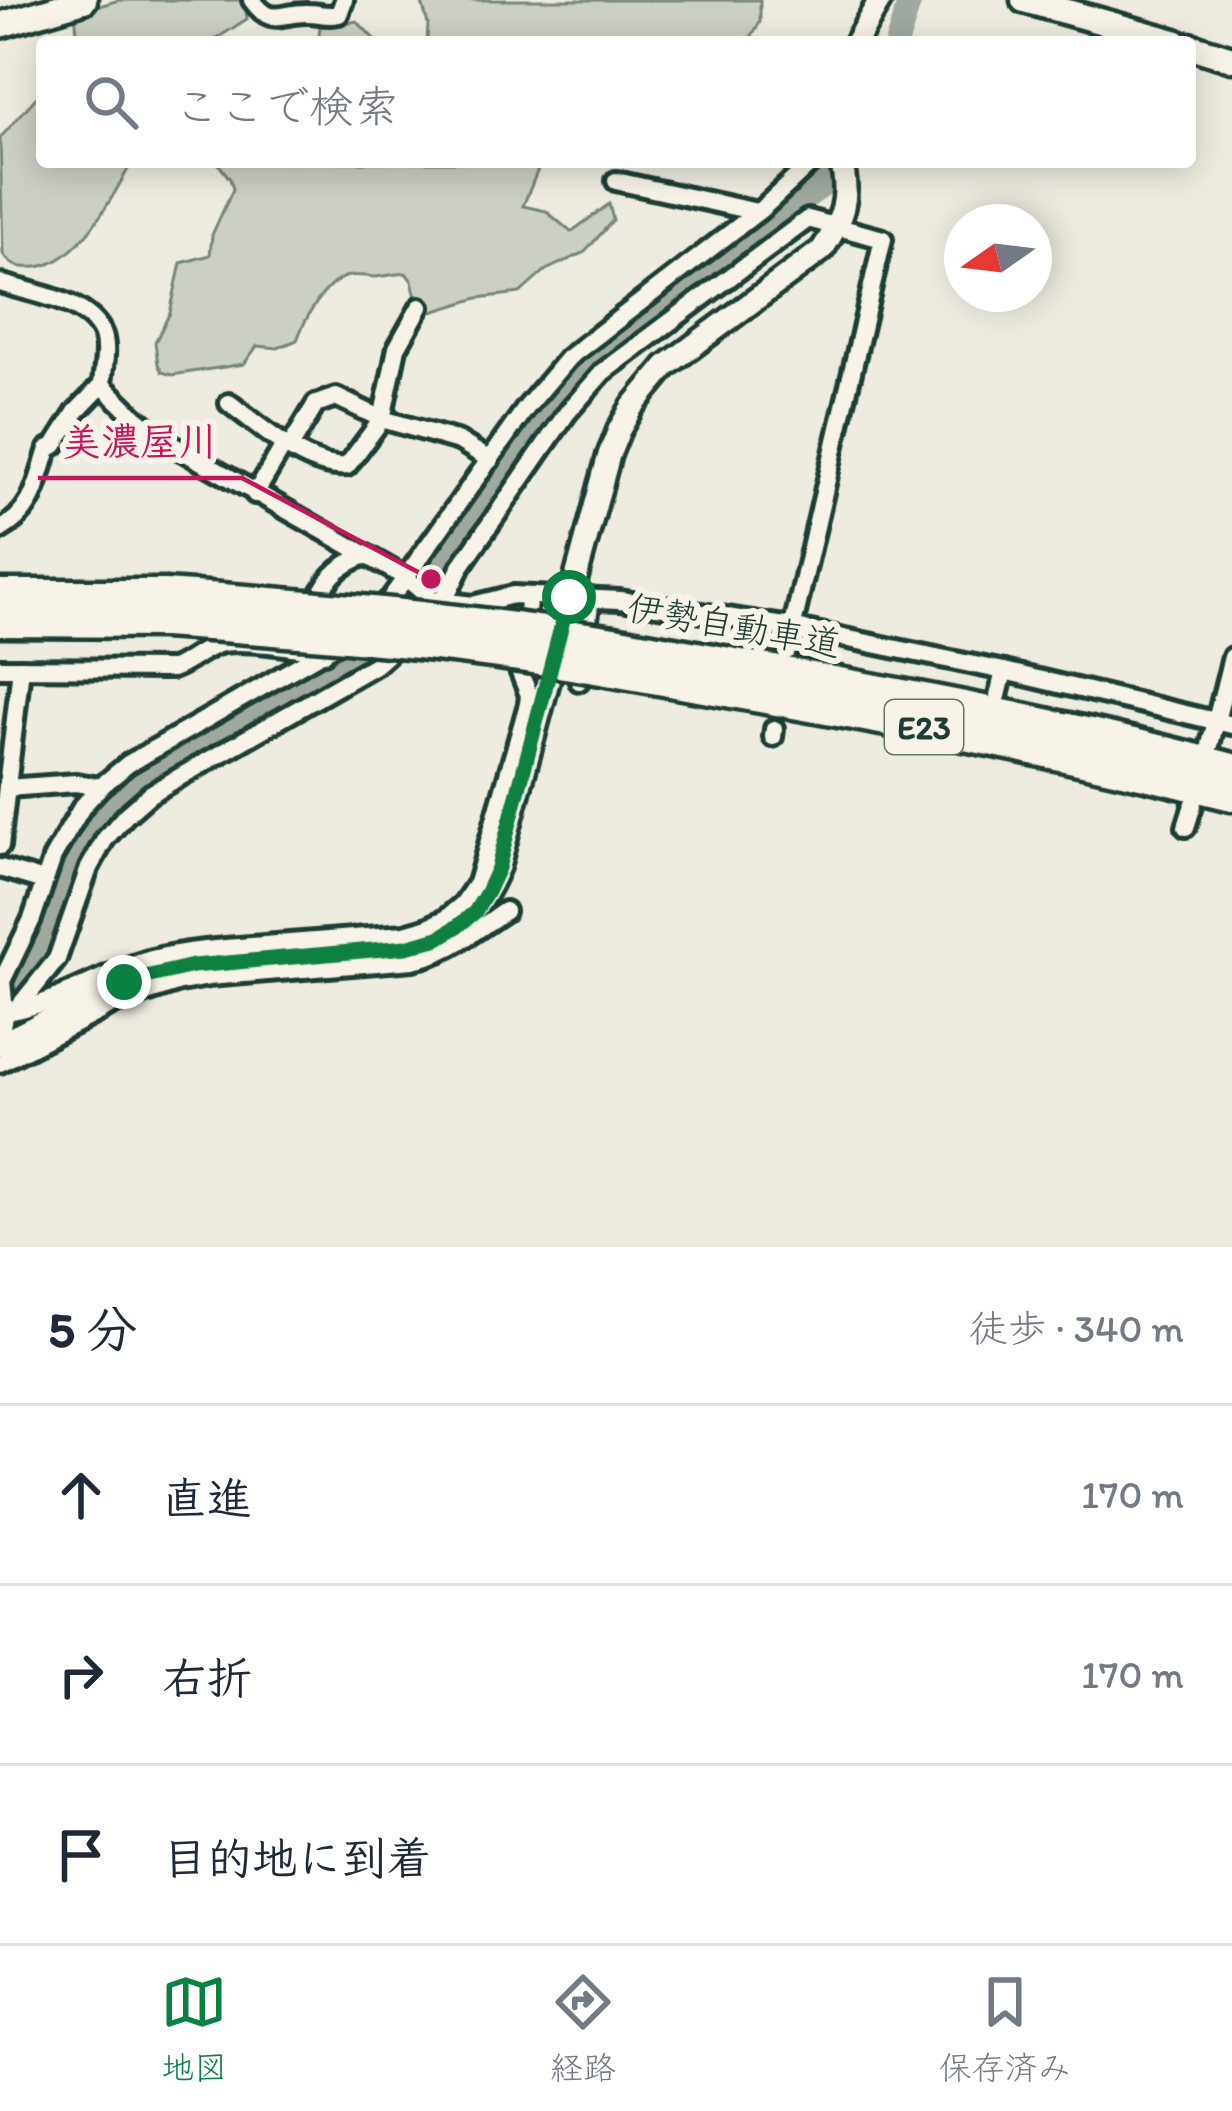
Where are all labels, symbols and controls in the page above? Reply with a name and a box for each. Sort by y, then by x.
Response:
search box [36,36,1196,168]
icon: search [78,69,144,135]
text: ここで検索 [174,79,399,133]
north arrow [944,204,1052,312]
callout: 美濃屋川 [38,403,242,478]
text: 美濃屋川 [62,418,218,465]
route start [542,570,596,624]
street label: 伊勢自動車道 [624,586,844,665]
road number: E23 [885,700,963,754]
route end [97,955,151,1009]
text: 5 分 [48,1299,137,1360]
text: 徒歩 · 340 m [969,1305,1184,1352]
icon: ahead [48,1462,114,1528]
text: 直進 [162,1471,252,1525]
text: 170 m [1081,1471,1184,1518]
icon: right [48,1642,114,1708]
text: 右折 [162,1651,252,1705]
text: 170 m [1081,1651,1184,1698]
icon: arrive [48,1822,114,1888]
text: 目的地に到着 [162,1831,432,1885]
tab: 地図 [161,1969,227,2089]
tab: 経路 [550,1969,616,2089]
tab: 保存済み [939,1969,1071,2089]

